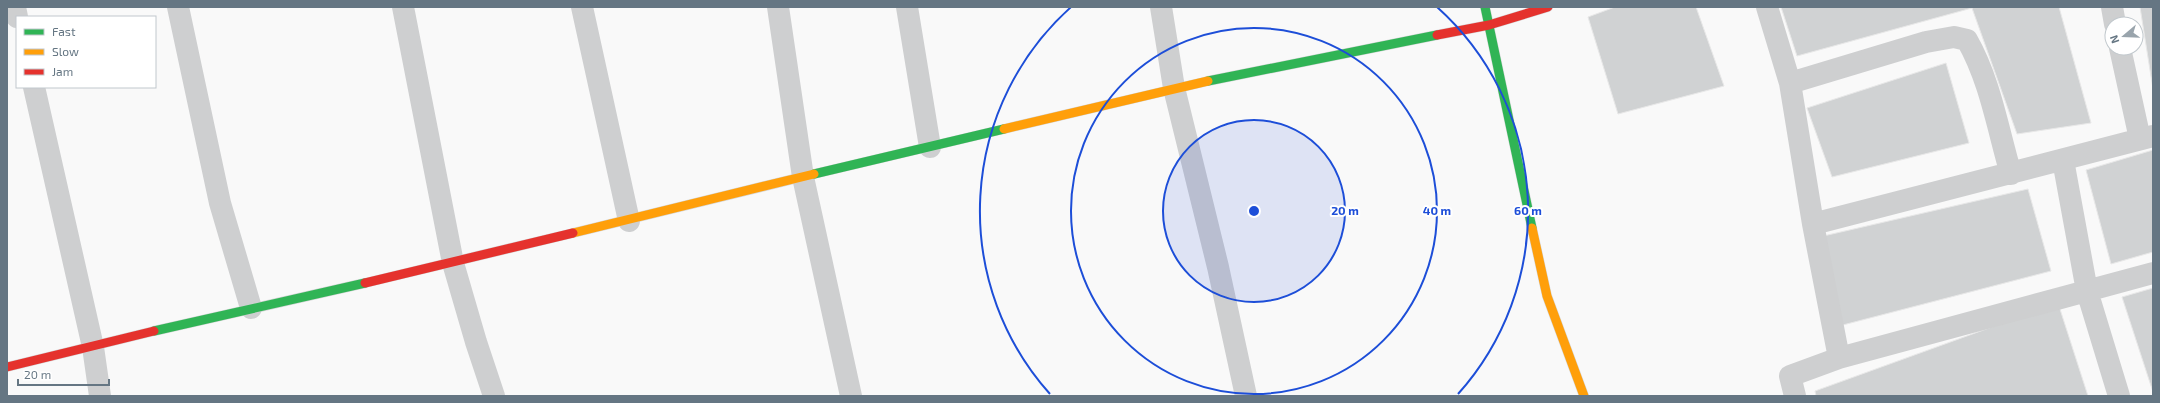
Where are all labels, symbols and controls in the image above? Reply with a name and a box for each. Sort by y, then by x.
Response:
legend [16,16,156,88]
north arrow [2104,16,2144,56]
text: Fast [52,24,76,38]
text: N [2107,33,2122,45]
text: Slow [52,44,79,58]
text: Jam [52,64,73,78]
text: 20 m [1331,203,1359,217]
text: 40 m [1423,203,1451,217]
text: 60 m [1514,203,1542,217]
centre of rings [1247,204,1261,218]
scale bar [18,361,109,387]
text: 20 m [24,367,51,381]

